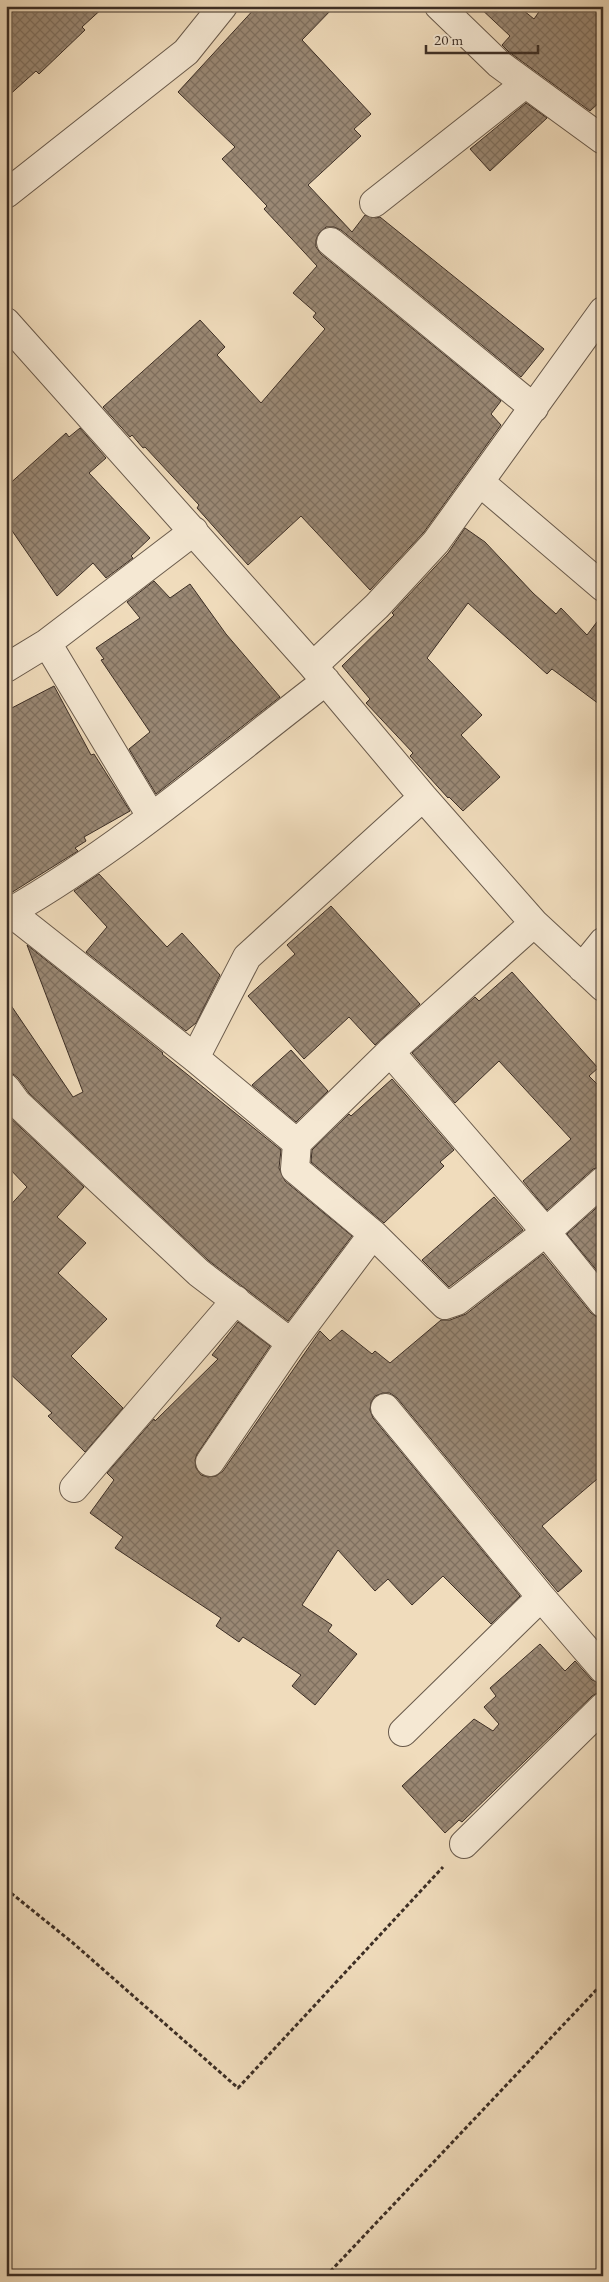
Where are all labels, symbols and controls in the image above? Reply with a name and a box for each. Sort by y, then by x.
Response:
scale bar [426,22,539,54]
text: 20 m [434,30,463,49]

